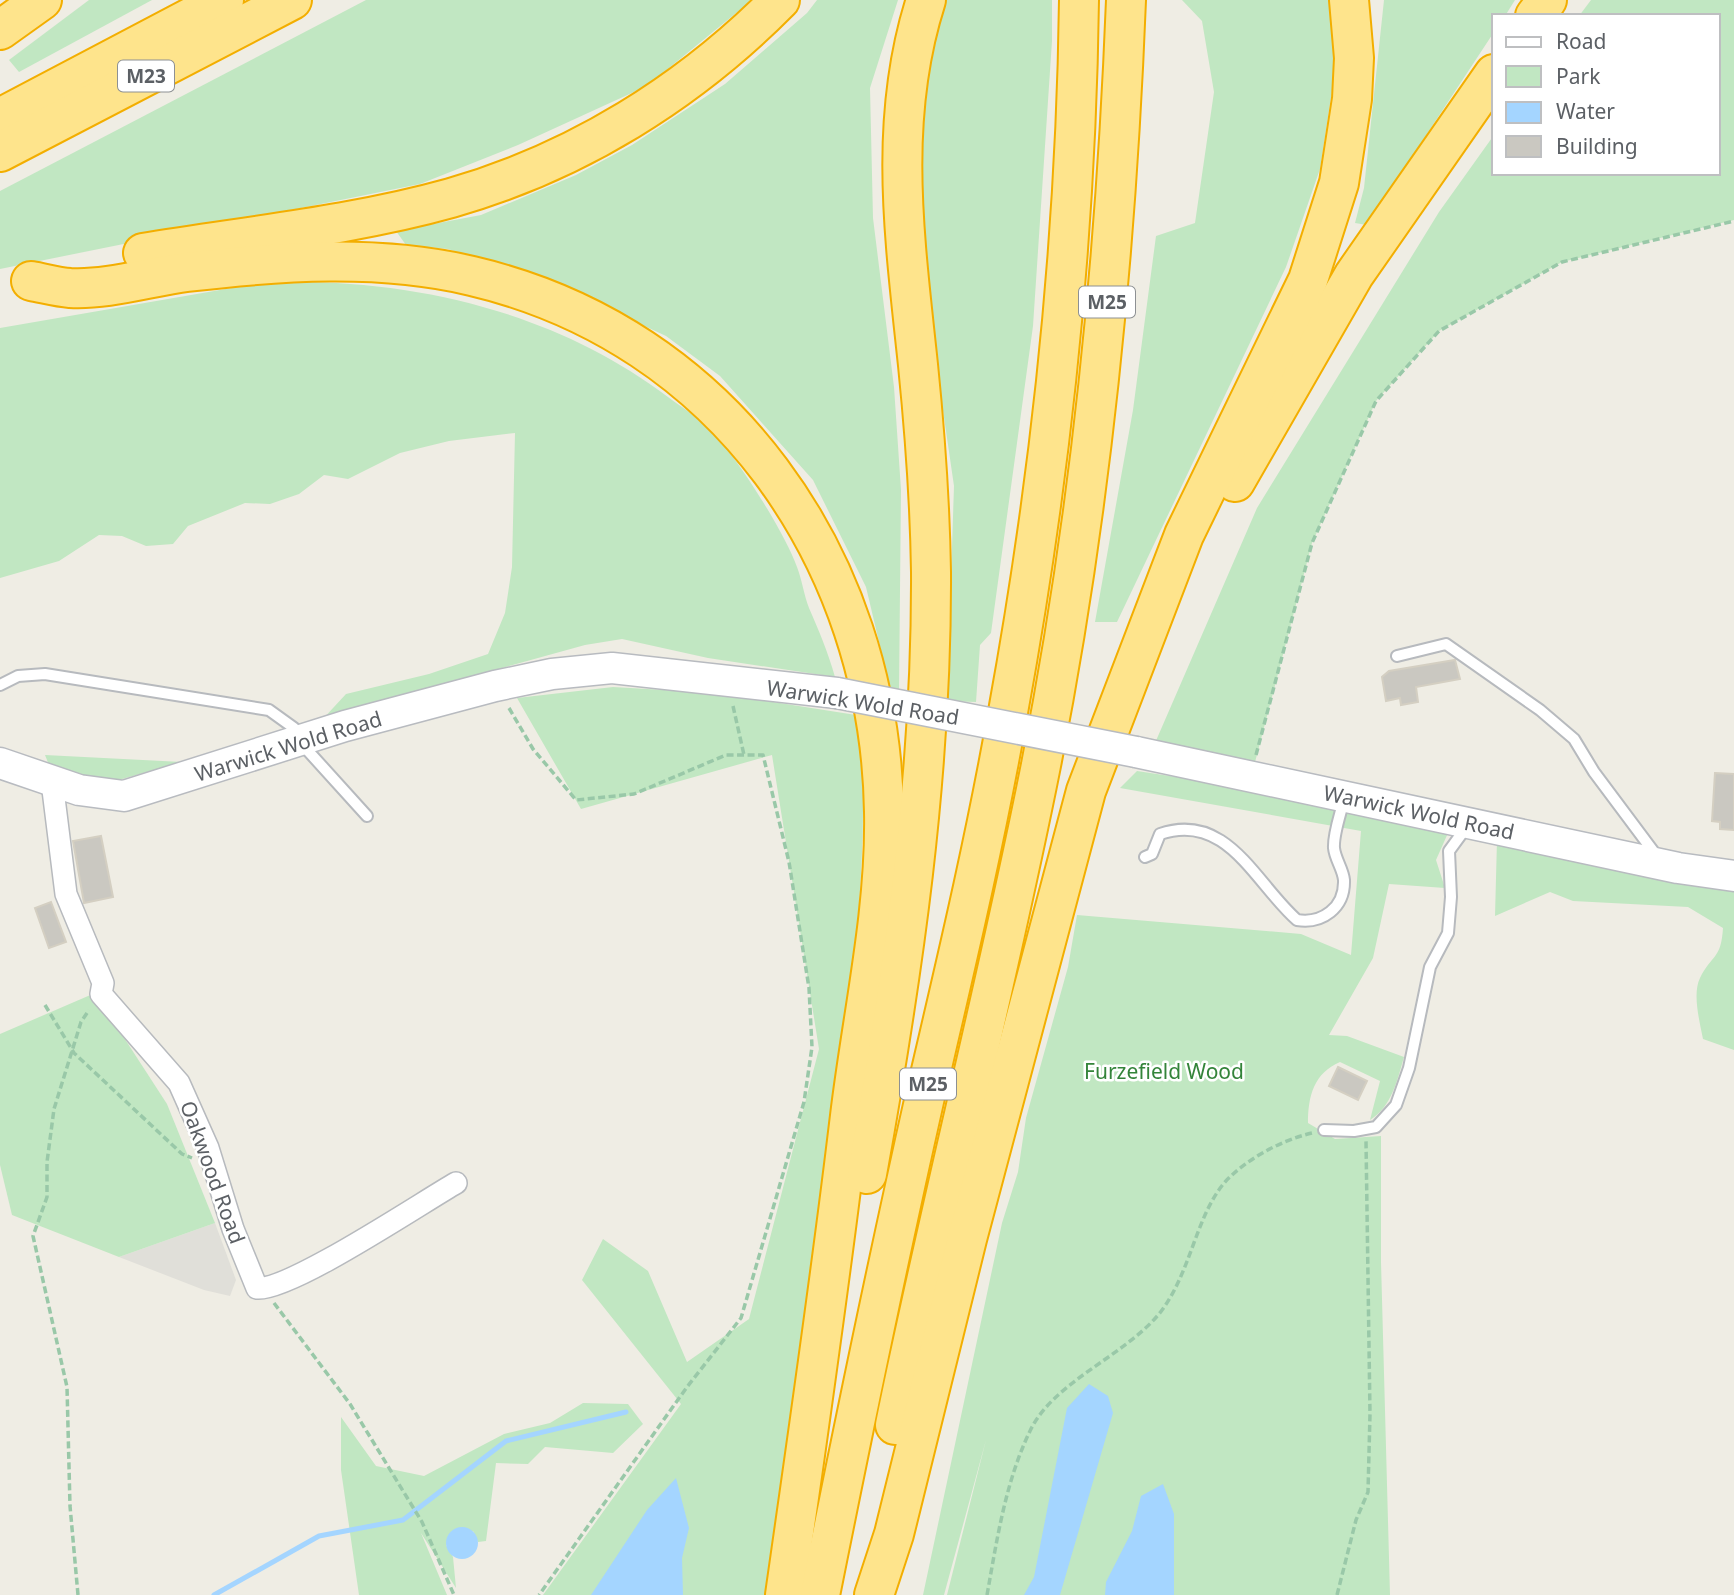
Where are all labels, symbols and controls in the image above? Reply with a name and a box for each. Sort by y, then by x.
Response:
legend [1492,14,1720,175]
text: Road [1556,27,1606,55]
road number: M23 [118,60,174,92]
text: Park [1556,62,1601,90]
text: Water [1556,97,1615,125]
text: Building [1556,132,1638,160]
road number: M25 [1079,286,1135,318]
street label: Warwick Wold Road [765,673,961,731]
street label: Warwick Wold Road [191,704,385,788]
street label: Warwick Wold Road [1321,778,1517,846]
park label: Furzefield Wood [1084,1057,1244,1085]
road number: M25 [900,1068,956,1100]
street label: Oakwood Road [174,1097,252,1247]

